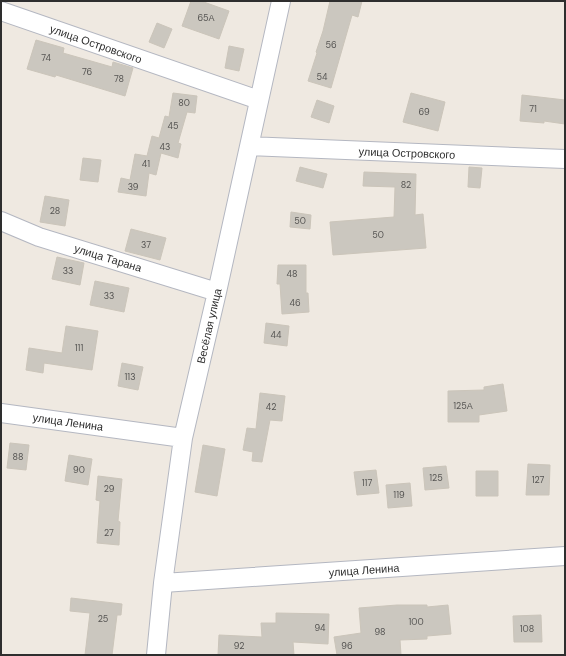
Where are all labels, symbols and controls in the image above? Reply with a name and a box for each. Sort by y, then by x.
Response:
house number: 65А [198,12,214,24]
street label: улица Островского [48,22,144,66]
house number: 56 [325,39,337,51]
house number: 74 [41,52,51,64]
house number: 76 [82,66,92,78]
house number: 54 [317,71,328,83]
house number: 78 [114,73,124,85]
house number: 80 [178,97,190,109]
house number: 71 [529,103,537,115]
house number: 69 [418,106,430,118]
house number: 45 [168,120,178,132]
house number: 43 [160,141,170,153]
street label: улица Островского [358,144,456,162]
house number: 41 [142,158,150,170]
house number: 82 [401,179,411,191]
house number: 39 [128,181,139,193]
house number: 28 [50,205,60,217]
house number: 50 [294,215,306,227]
house number: 50 [372,229,384,241]
house number: 37 [141,239,151,251]
street label: улица Тарана [73,241,144,275]
house number: 33 [63,265,73,277]
house number: 48 [287,268,297,280]
street label: Весёлая улица [194,286,225,365]
house number: 33 [104,290,114,302]
house number: 46 [289,297,301,309]
house number: 44 [271,329,282,341]
house number: 111 [75,342,83,354]
house number: 113 [125,371,135,383]
house number: 125А [453,400,473,412]
house number: 42 [266,401,276,413]
street label: улица Ленина [32,410,105,434]
house number: 88 [13,451,23,463]
house number: 90 [73,464,85,476]
house number: 125 [429,472,443,484]
house number: 127 [532,474,545,486]
house number: 117 [362,477,372,489]
house number: 29 [104,483,115,495]
house number: 119 [393,489,405,501]
house number: 27 [104,527,114,539]
street label: улица Ленина [328,560,401,579]
house number: 25 [98,613,108,625]
house number: 100 [408,616,424,628]
house number: 94 [314,622,326,634]
house number: 108 [520,623,534,635]
house number: 98 [375,626,385,638]
house number: 92 [234,640,244,652]
house number: 96 [341,640,353,652]

